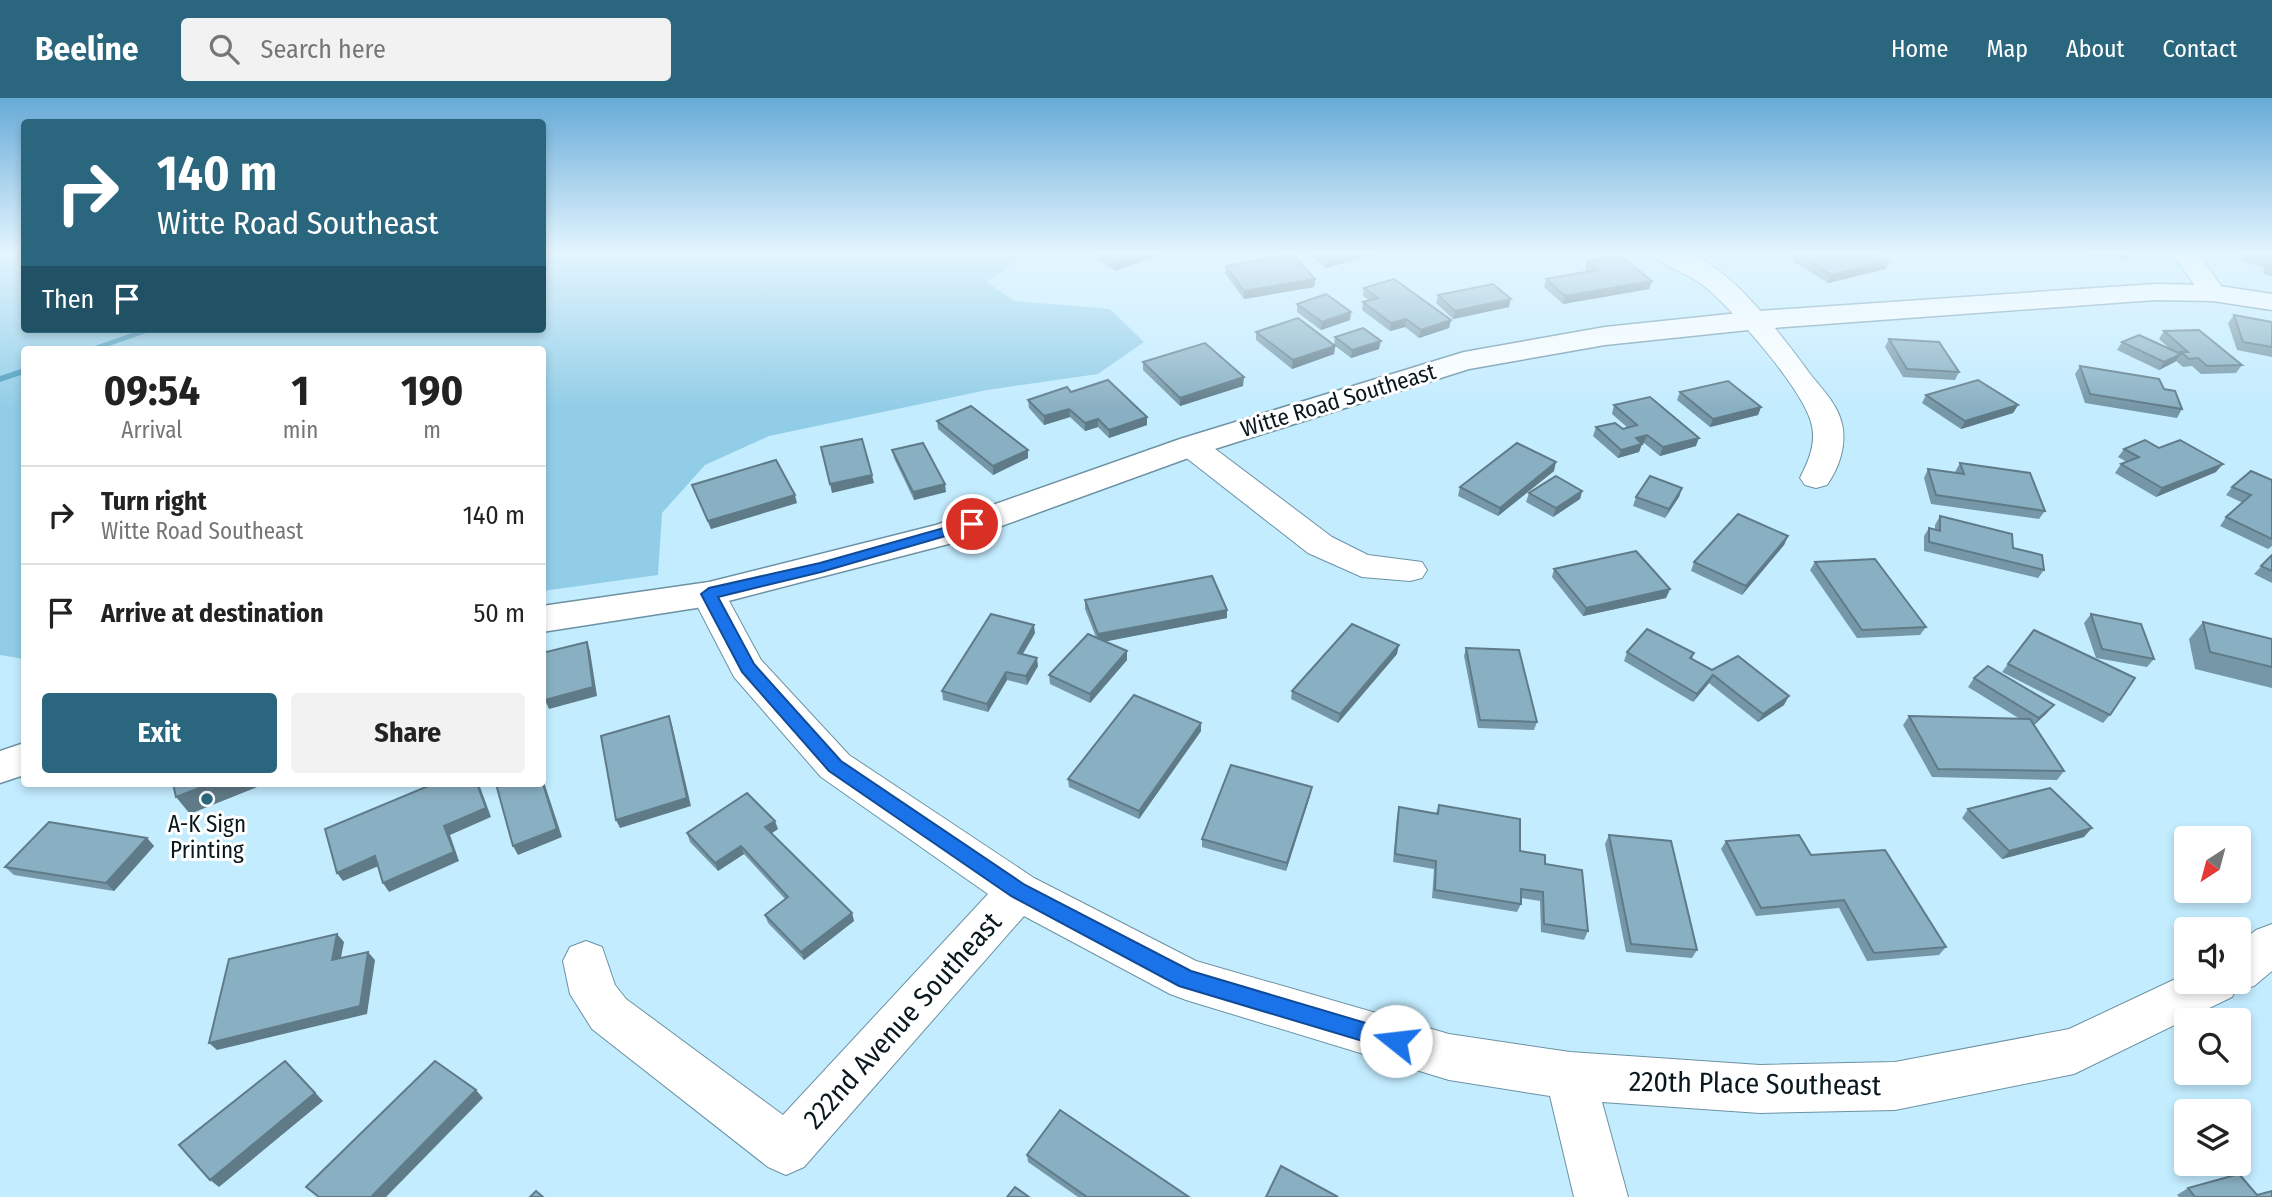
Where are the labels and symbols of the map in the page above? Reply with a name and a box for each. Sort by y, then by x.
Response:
street label: Witte Road Southeast [1237,357,1439,443]
pin [942,494,1002,554]
marker: A-K Sign Printing [199,791,215,807]
place label: A-K Sign Printing [168,810,246,864]
north arrow [2174,826,2250,903]
street label: 222nd Avenue Southeast [797,905,1009,1135]
position arrow [1359,1004,1433,1078]
street label: 220th Place Southeast [1629,1065,1882,1102]

